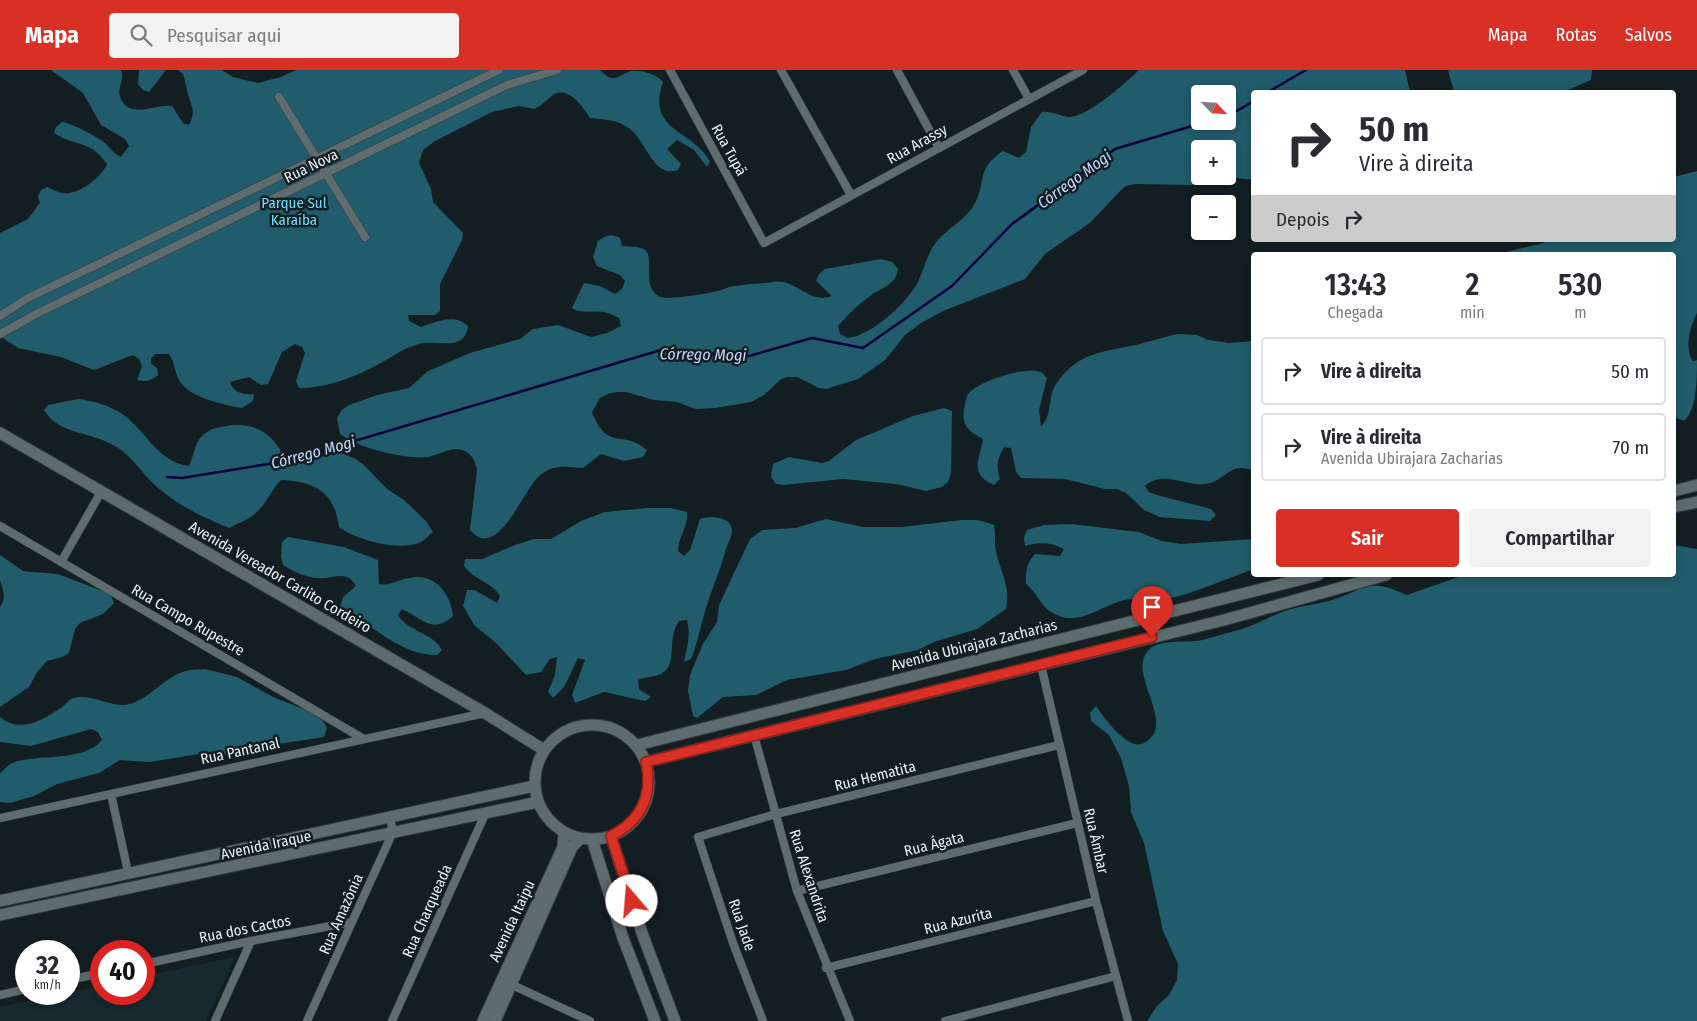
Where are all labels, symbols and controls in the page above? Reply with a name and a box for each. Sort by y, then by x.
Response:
search box [109,13,459,58]
text: Mapa [25,21,79,49]
icon: search [127,21,155,49]
text: Pesquisar aqui [167,24,281,47]
text: Mapa [1488,24,1528,46]
text: Rotas [1556,24,1597,46]
text: Salvos [1625,24,1672,46]
north arrow [1191,85,1236,130]
map controls [1191,85,1236,240]
text: 50 m [1359,108,1429,150]
icon: right [1276,110,1341,175]
street label: Rua Arassy [884,120,950,168]
street label: Rua Tupã [707,121,751,179]
button: + [1191,140,1236,185]
street label: Rua Nova [281,145,341,187]
water label: Córrego Mogi [1034,146,1115,213]
text: Vire à direita [1359,150,1473,177]
park label: Parque Sul Karaíba [261,194,327,229]
button: − [1191,195,1236,240]
icon: right [1339,205,1367,233]
text: Depois [1276,208,1329,231]
text: 13:43 [1324,267,1386,303]
text: 2 [1465,267,1479,303]
text: 530 [1558,267,1603,303]
text: Chegada [1328,303,1383,322]
text: min [1460,303,1485,322]
text: m [1574,303,1586,322]
water label: Córrego Mogi [659,344,747,365]
icon: right [1278,357,1306,385]
text: Vire à direita [1321,360,1422,383]
text: 50 m [1611,360,1649,383]
text: Vire à direita [1321,426,1422,449]
water label: Córrego Mogi [269,432,358,473]
icon: right [1278,433,1306,461]
text: 70 m [1613,436,1649,459]
text: Avenida Ubirajara Zacharias [1321,449,1503,468]
button: Sair [1276,509,1459,567]
button: Compartilhar [1469,509,1651,567]
street label: Avenida Vereador Carlito Cordeiro [186,517,374,637]
street label: Rua Campo Rupestre [128,580,248,660]
pin [1131,586,1173,637]
icon: arrive [1138,593,1166,621]
street label: Avenida Ubirajara Zacharias [889,616,1059,674]
street label: Rua Pantanal [199,734,281,768]
street label: Rua Hematita [832,757,918,795]
street label: Rua Âmbar [1080,806,1112,876]
street label: Avenida Iraque [219,827,313,863]
street label: Rua Alexandrita [785,827,833,925]
street label: Rua Ágata [902,828,966,860]
street label: Rua Charqueada [398,862,456,960]
street label: Rua Amazônia [315,871,367,957]
position arrow [605,874,657,926]
street label: Avenida Itaipu [485,877,539,965]
street label: Rua Jade [725,897,759,953]
street label: Rua Azurita [922,904,994,938]
street label: Rua dos Cactos [198,911,292,947]
speed limit sign: 40 [90,940,155,1005]
text: 32 [36,951,59,981]
text: km/h [34,978,61,992]

